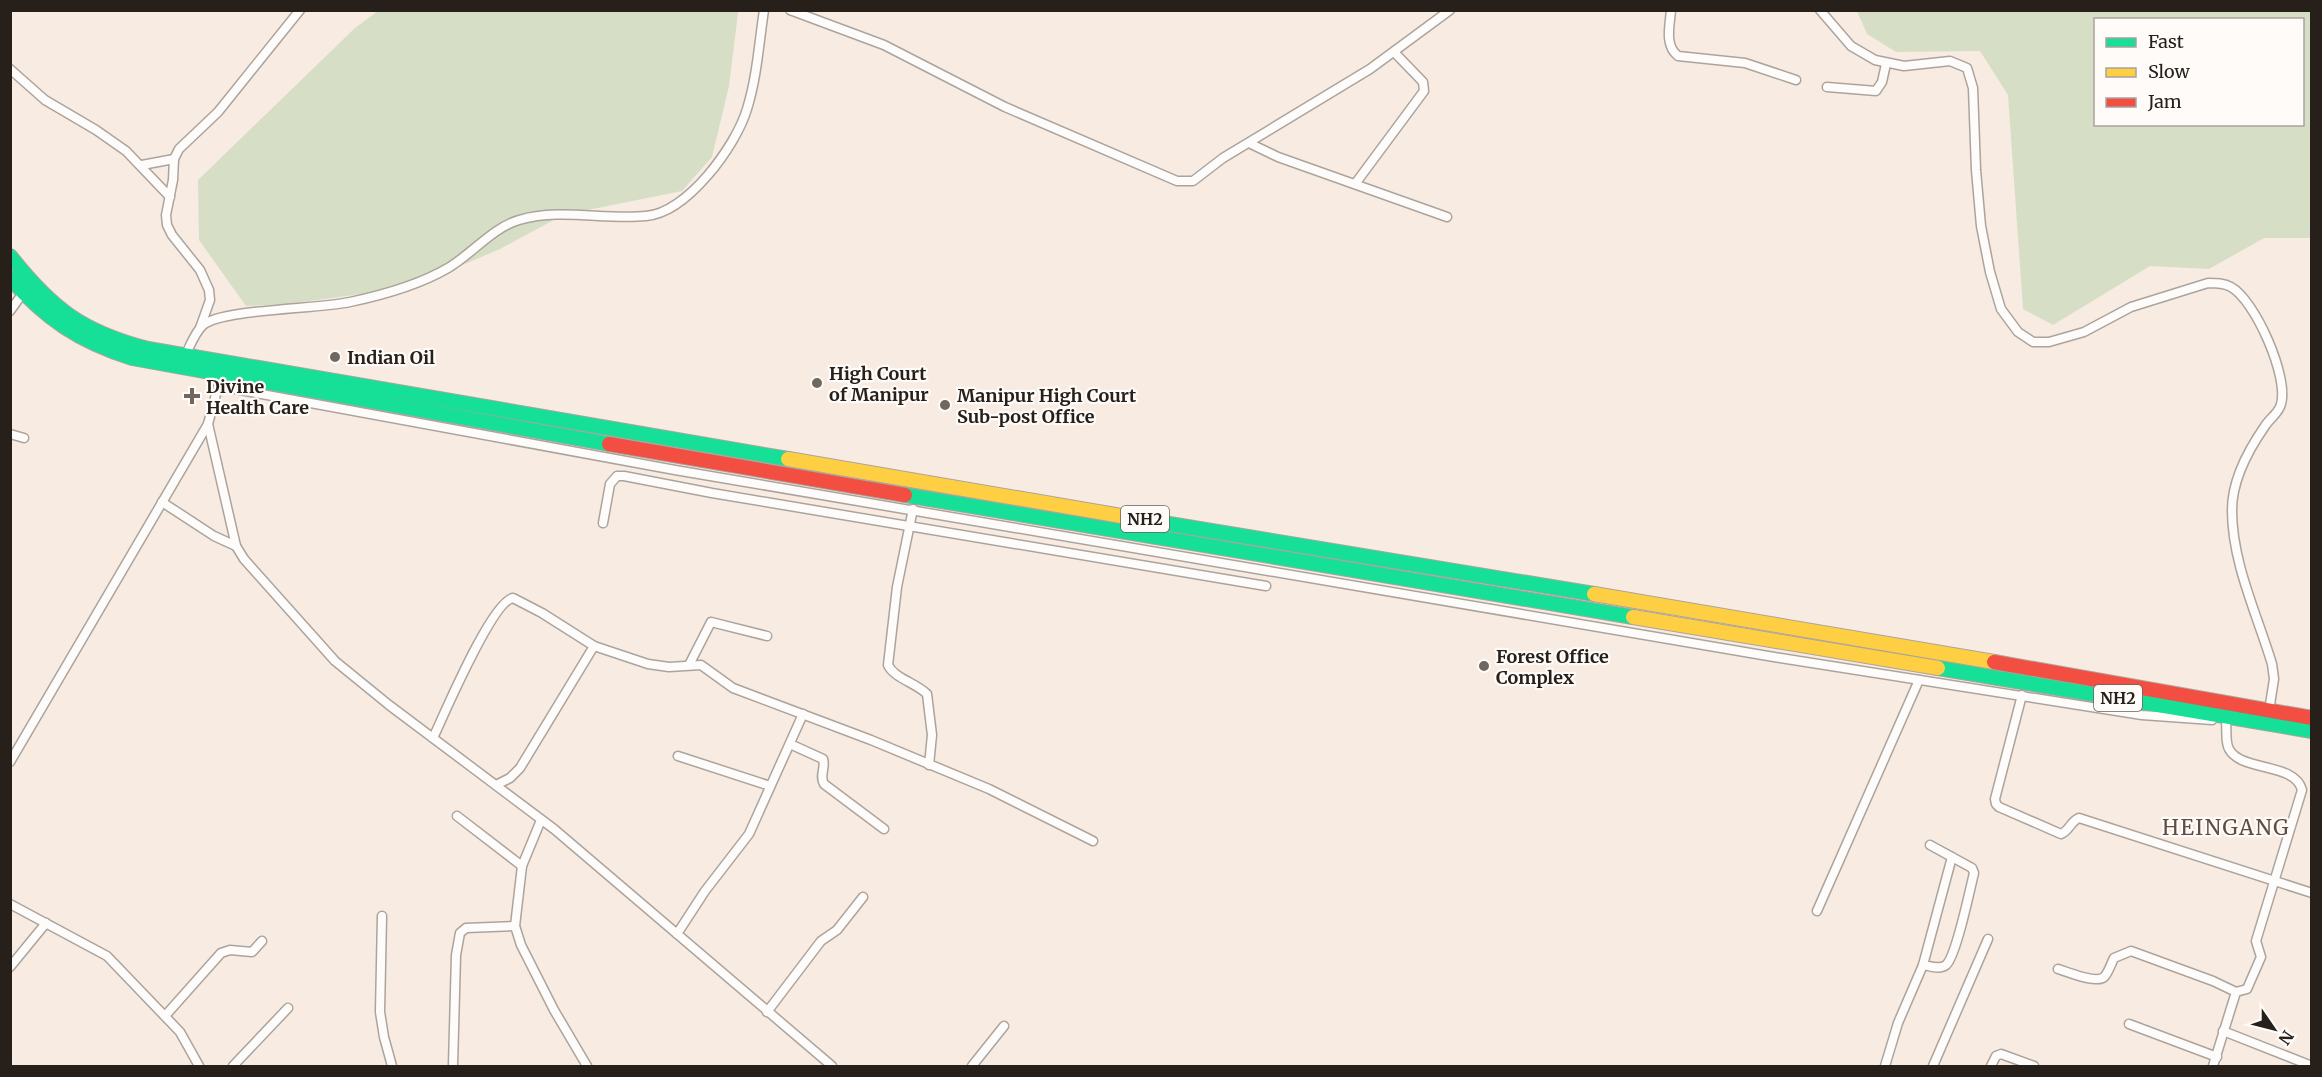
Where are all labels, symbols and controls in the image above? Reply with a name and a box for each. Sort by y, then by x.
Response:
legend [2094,18,2304,126]
text: Fast [2148,30,2184,53]
text: Slow [2148,60,2191,83]
text: Jam [2147,90,2182,113]
place label: Indian Oil [347,346,435,369]
marker: Indian Oil [328,350,342,364]
place label: High Court of Manipur [829,362,929,406]
place label: Divine Health Care [206,375,309,419]
marker: High Court of Manipur [810,376,824,390]
place label: Manipur High Court Sub-post Office [957,384,1137,428]
marker: Divine Health Care [183,387,201,405]
marker: Manipur High Court Sub-post Office [938,398,952,412]
road number: NH2 [1121,506,1169,532]
place label: Forest Office Complex [1496,645,1609,689]
marker: Forest Office Complex [1477,659,1491,673]
road number: NH2 [2094,685,2142,711]
district label: HEINGANG [2162,814,2290,841]
north arrow [2244,999,2304,1059]
text: N [2274,1027,2298,1049]

